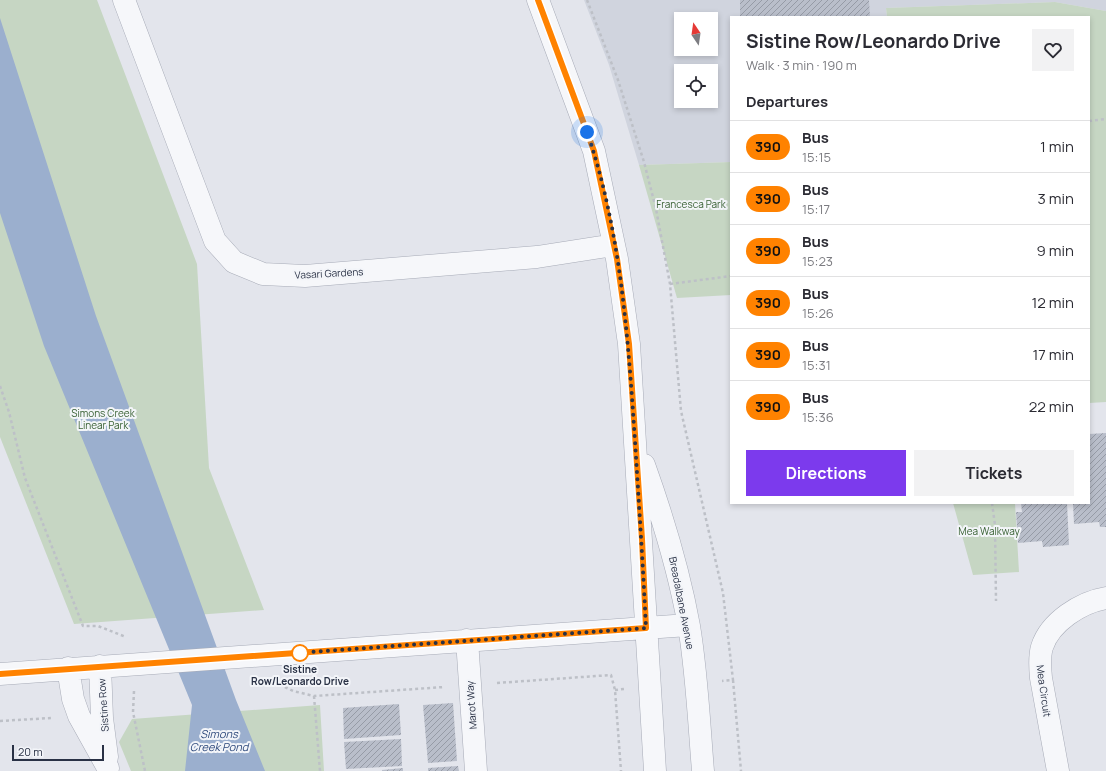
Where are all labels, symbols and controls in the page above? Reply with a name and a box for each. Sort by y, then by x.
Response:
north arrow [674,12,718,56]
map controls [674,12,718,108]
text: Sistine Row/Leonardo Drive [746,28,1001,54]
button: heart [1032,29,1074,71]
text: Walk · 3 min · 190 m [746,56,857,74]
button: locate [674,64,718,108]
text: Departures [746,91,828,112]
your location [577,122,597,142]
text: Bus [802,127,829,148]
text: 1 min [1040,136,1074,157]
text: 390 [755,137,781,156]
text: 15:15 [802,148,831,166]
text: Bus [802,179,829,200]
text: 3 min [1038,188,1074,209]
text: 390 [755,189,781,208]
park label: Francesca Park [656,197,727,211]
text: 15:17 [802,200,830,218]
text: Bus [802,231,829,252]
text: 9 min [1037,240,1074,261]
text: 390 [755,241,781,260]
text: 15:23 [802,252,833,270]
street label: Vasari Gardens [294,264,364,282]
text: Bus [802,283,829,304]
text: 12 min [1031,292,1074,313]
text: 390 [755,293,781,312]
text: 15:26 [802,304,834,322]
text: Bus [802,335,829,356]
text: 17 min [1032,344,1074,365]
text: 390 [755,345,781,364]
text: 15:31 [802,356,831,374]
text: Bus [802,387,829,408]
text: 22 min [1029,396,1074,417]
text: 390 [755,397,781,416]
park label: Simons Creek Linear Park [71,406,136,432]
text: 15:36 [802,408,834,426]
button: Directions [746,450,906,496]
button: Tickets [914,450,1074,496]
park label: Mea Walkway [958,524,1020,538]
street label: Breadalbane Avenue [666,555,698,651]
marker: Sistine Row/Leonardo Drive [291,644,309,662]
place label: Sistine Row/Leonardo Drive [251,662,349,688]
street label: Mea Circuit [1033,664,1055,718]
street label: Sistine Row [94,677,112,732]
street label: Marot Way [462,679,480,730]
water label: Simons Creek Pond [190,726,250,754]
scale bar [12,743,104,762]
text: 20 m [18,744,43,759]

